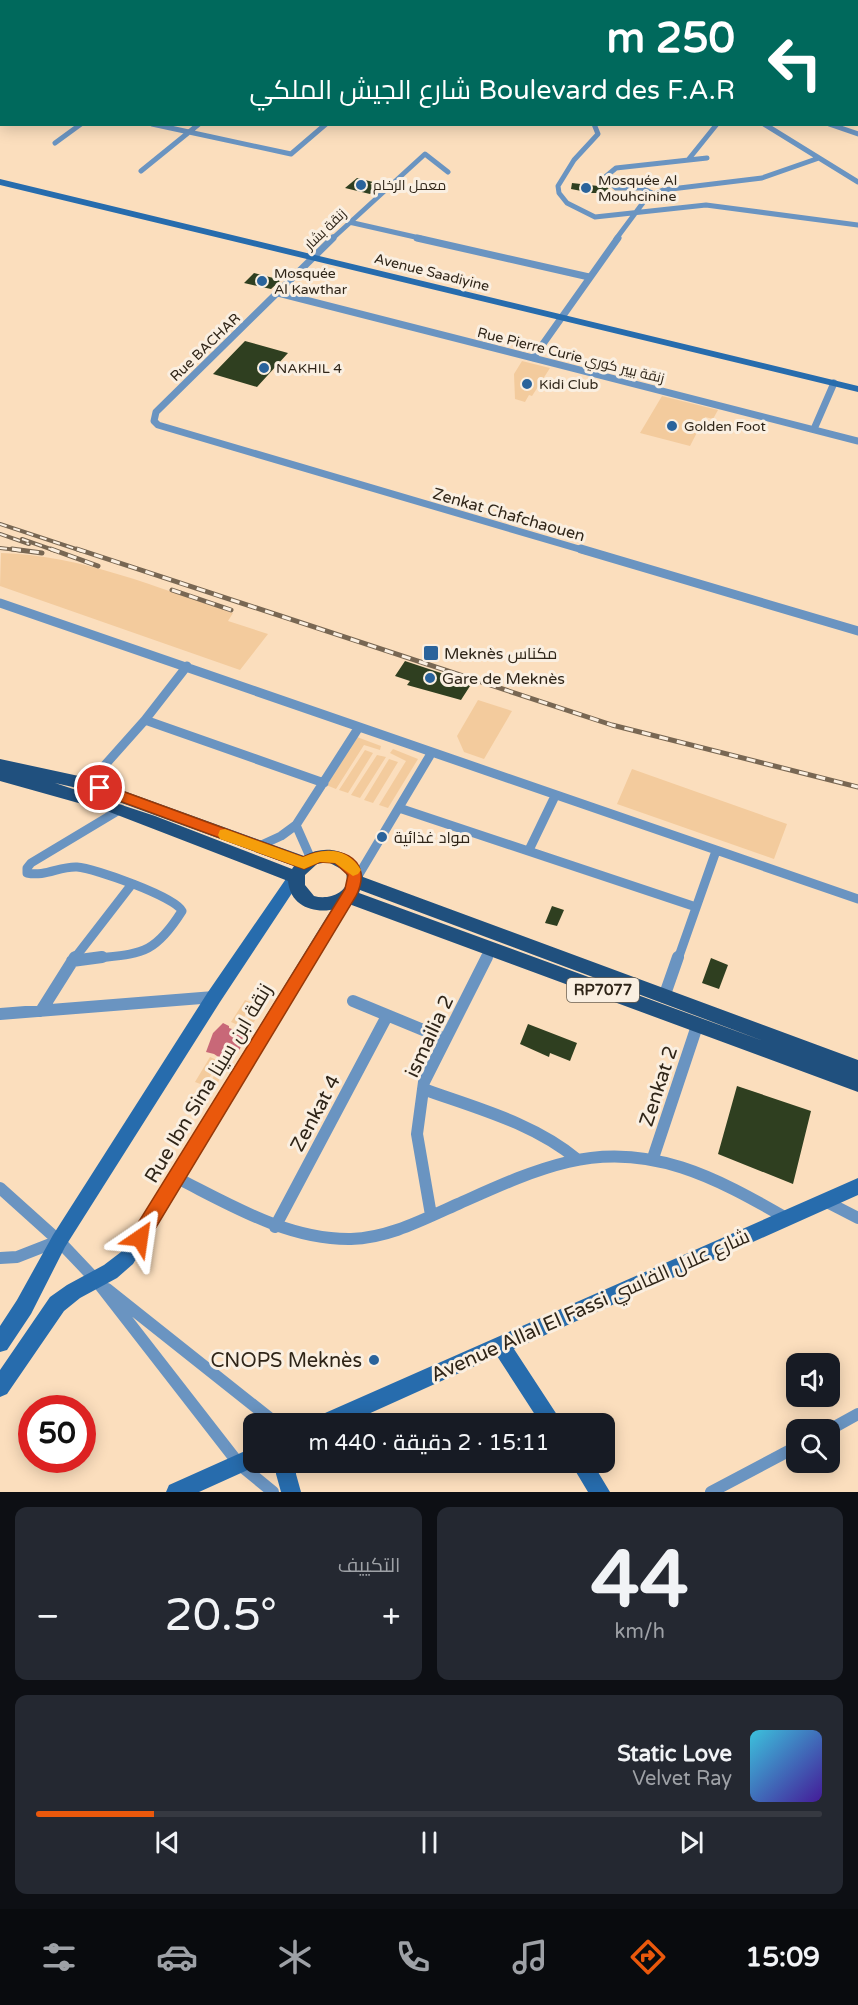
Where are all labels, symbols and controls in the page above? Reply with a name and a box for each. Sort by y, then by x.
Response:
text: 250 m [606,13,735,64]
icon: left [756,24,834,102]
text: Boulevard des F.A.R شارع الجيش الملكي [249,74,735,107]
place label: Mosquée Al Mouhcinine [598,172,677,205]
place label: معمل الرخام [373,177,446,195]
marker: معمل الرخام [354,178,368,192]
marker: Mosquée Al Mouhcinine [579,181,593,195]
street label: زنقة بشار [300,205,350,254]
street label: Avenue Saadiyine [373,250,491,295]
place label: Mosquée Al Kawthar [274,265,348,298]
marker: Mosquée Al Kawthar [255,274,269,288]
street label: Rue BACHAR [167,310,244,385]
street label: Rue Pierre Curie زنقة بيير كوري [475,324,666,390]
place label: NAKHIL 4 [276,360,342,377]
marker: NAKHIL 4 [257,361,271,375]
place label: Kidi Club [539,376,599,393]
marker: Kidi Club [520,377,534,391]
place label: Golden Foot [684,418,766,435]
marker: Golden Foot [665,419,679,433]
street label: Zenkat Chafchaouen [430,484,587,546]
marker: Meknès مكناس [422,644,440,662]
place label: Meknès مكناس [444,644,557,664]
place label: Gare de Meknès [442,669,565,689]
marker: Gare de Meknès [423,671,437,685]
pin [74,762,125,813]
icon: arrive [83,771,116,804]
place label: مواد غذائية [394,828,470,848]
marker: مواد غذائية [375,830,389,844]
road number: RP7077 [567,978,639,1002]
street label: Rue Ibn Sina زنقة ابن سينا [140,979,278,1188]
street label: ismailia 2 [400,991,459,1081]
street label: Zenkat 2 [635,1043,683,1130]
street label: Zenkat 4 [286,1071,346,1156]
position arrow [108,1206,172,1270]
street label: Avenue Allal El Fassi شارع علال الفاسي [427,1224,754,1389]
place label: CNOPS Meknès [210,1349,362,1373]
marker: CNOPS Meknès [367,1353,381,1367]
map controls [786,1353,840,1473]
button: sound [786,1353,840,1407]
speed limit sign: 50 [18,1395,96,1473]
button: search [786,1419,840,1473]
text: 15:11 · 2 دقيقة · 440 m [309,1430,549,1456]
text: 44 [591,1534,689,1628]
text: التكييف [338,1554,401,1578]
text: 20.5° [164,1589,277,1643]
text: − [36,1597,60,1636]
text: + [382,1597,400,1636]
text: km/h [615,1620,665,1644]
text: Static Love [617,1741,732,1767]
text: Velvet Ray [632,1767,732,1791]
icon: previous [151,1826,184,1859]
icon: pause [413,1826,446,1859]
icon: next [675,1826,708,1859]
icon: filters [38,1936,80,1978]
icon: car [156,1936,198,1978]
icon: climate [274,1936,316,1978]
icon: phone [392,1936,434,1978]
icon: music [509,1936,551,1978]
icon: directions [627,1936,669,1978]
text: 15:09 [745,1941,820,1974]

